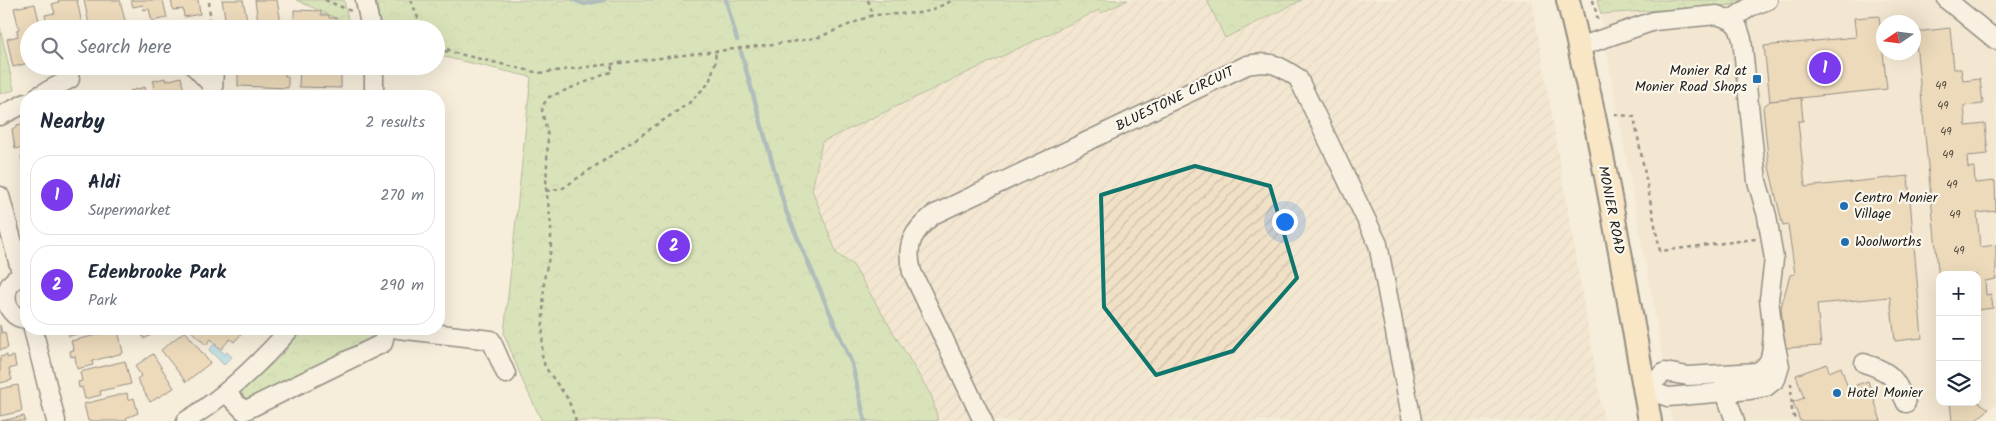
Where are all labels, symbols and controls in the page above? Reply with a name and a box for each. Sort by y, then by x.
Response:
north arrow [1876,15,1921,60]
search box [20,20,445,75]
text: Search here [78,33,172,63]
icon: search [38,34,66,62]
pin: 1 [1809,49,1841,87]
street label: BLUESTONE CIRCUIT [1112,60,1239,137]
place label: Monier Rd at Monier Road Shops [1635,60,1748,98]
marker: Monier Rd at Monier Road Shops [1751,73,1763,85]
house number: 49 [1935,77,1947,95]
house number: 49 [1937,97,1949,115]
text: Nearby [40,106,105,139]
text: 2 results [365,110,425,135]
house number: 49 [1940,123,1952,141]
house number: 49 [1942,146,1954,164]
street label: MONIER ROAD [1592,164,1630,256]
text: Aldi [88,168,120,198]
house number: 49 [1946,176,1958,194]
text: 1 [55,183,59,208]
text: 270 m [380,183,424,208]
place label: Centro Monier Village [1854,187,1939,225]
text: Supermarket [88,198,171,223]
marker: Centro Monier Village [1838,200,1850,212]
house number: 49 [1949,206,1961,224]
your location [1272,209,1298,235]
pin: 2 [658,227,690,265]
place label: Woolworths [1855,231,1921,253]
marker: Woolworths [1839,236,1851,248]
house number: 49 [1953,242,1965,260]
text: Edenbrooke Park [88,258,226,288]
map controls [1936,271,1981,406]
button: + [1936,271,1981,316]
text: 2 [52,273,62,298]
text: 290 m [380,273,424,298]
text: Park [88,288,117,313]
button: − [1936,316,1981,361]
button: layers [1936,361,1981,406]
place label: Hotel Monier [1847,382,1924,404]
marker: Hotel Monier [1831,387,1843,399]

